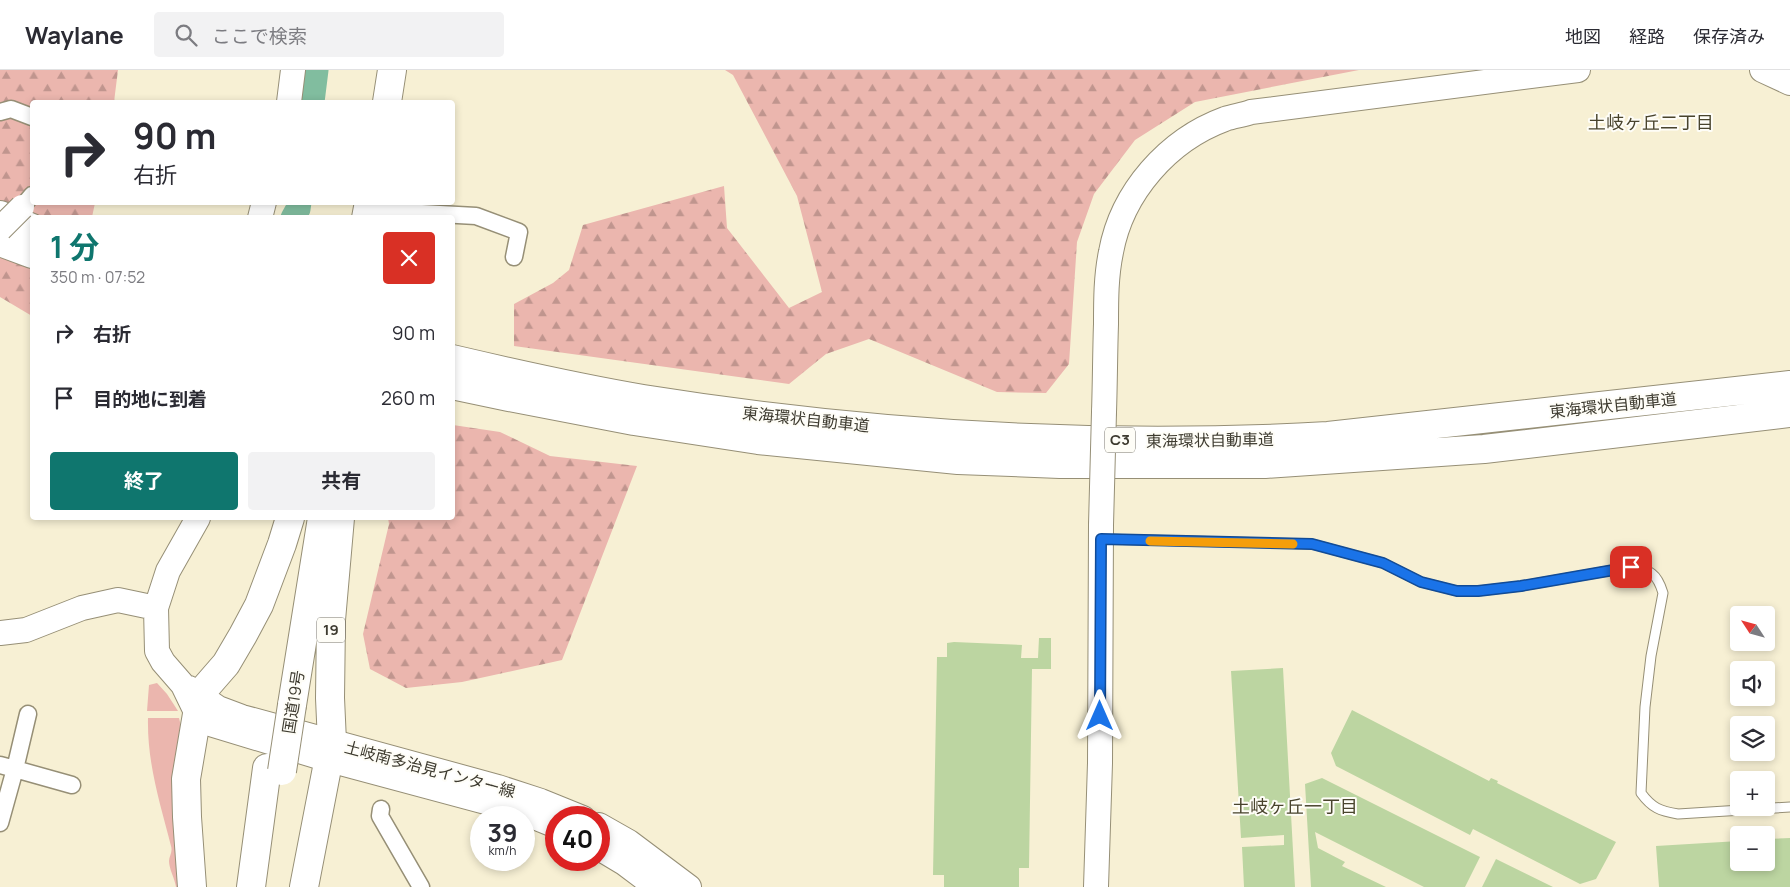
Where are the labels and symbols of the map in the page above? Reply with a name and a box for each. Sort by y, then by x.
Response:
district label: 土岐ヶ丘二丁目 [1588,110,1714,134]
street label: 東海環状自動車道 [1548,387,1678,423]
street label: 東海環状自動車道 [741,401,871,437]
road number: C3 [1105,428,1135,452]
street label: 東海環状自動車道 [1146,428,1274,452]
pin [1610,546,1652,588]
north arrow [1730,606,1775,651]
road number: 19 [317,618,345,642]
street label: 国道19号 [277,669,309,735]
position arrow [1073,689,1125,741]
street label: 土岐南多治見インター線 [342,736,518,802]
district label: 土岐ヶ丘一丁目 [1232,794,1358,818]
speed limit sign: 40 [545,806,610,871]

